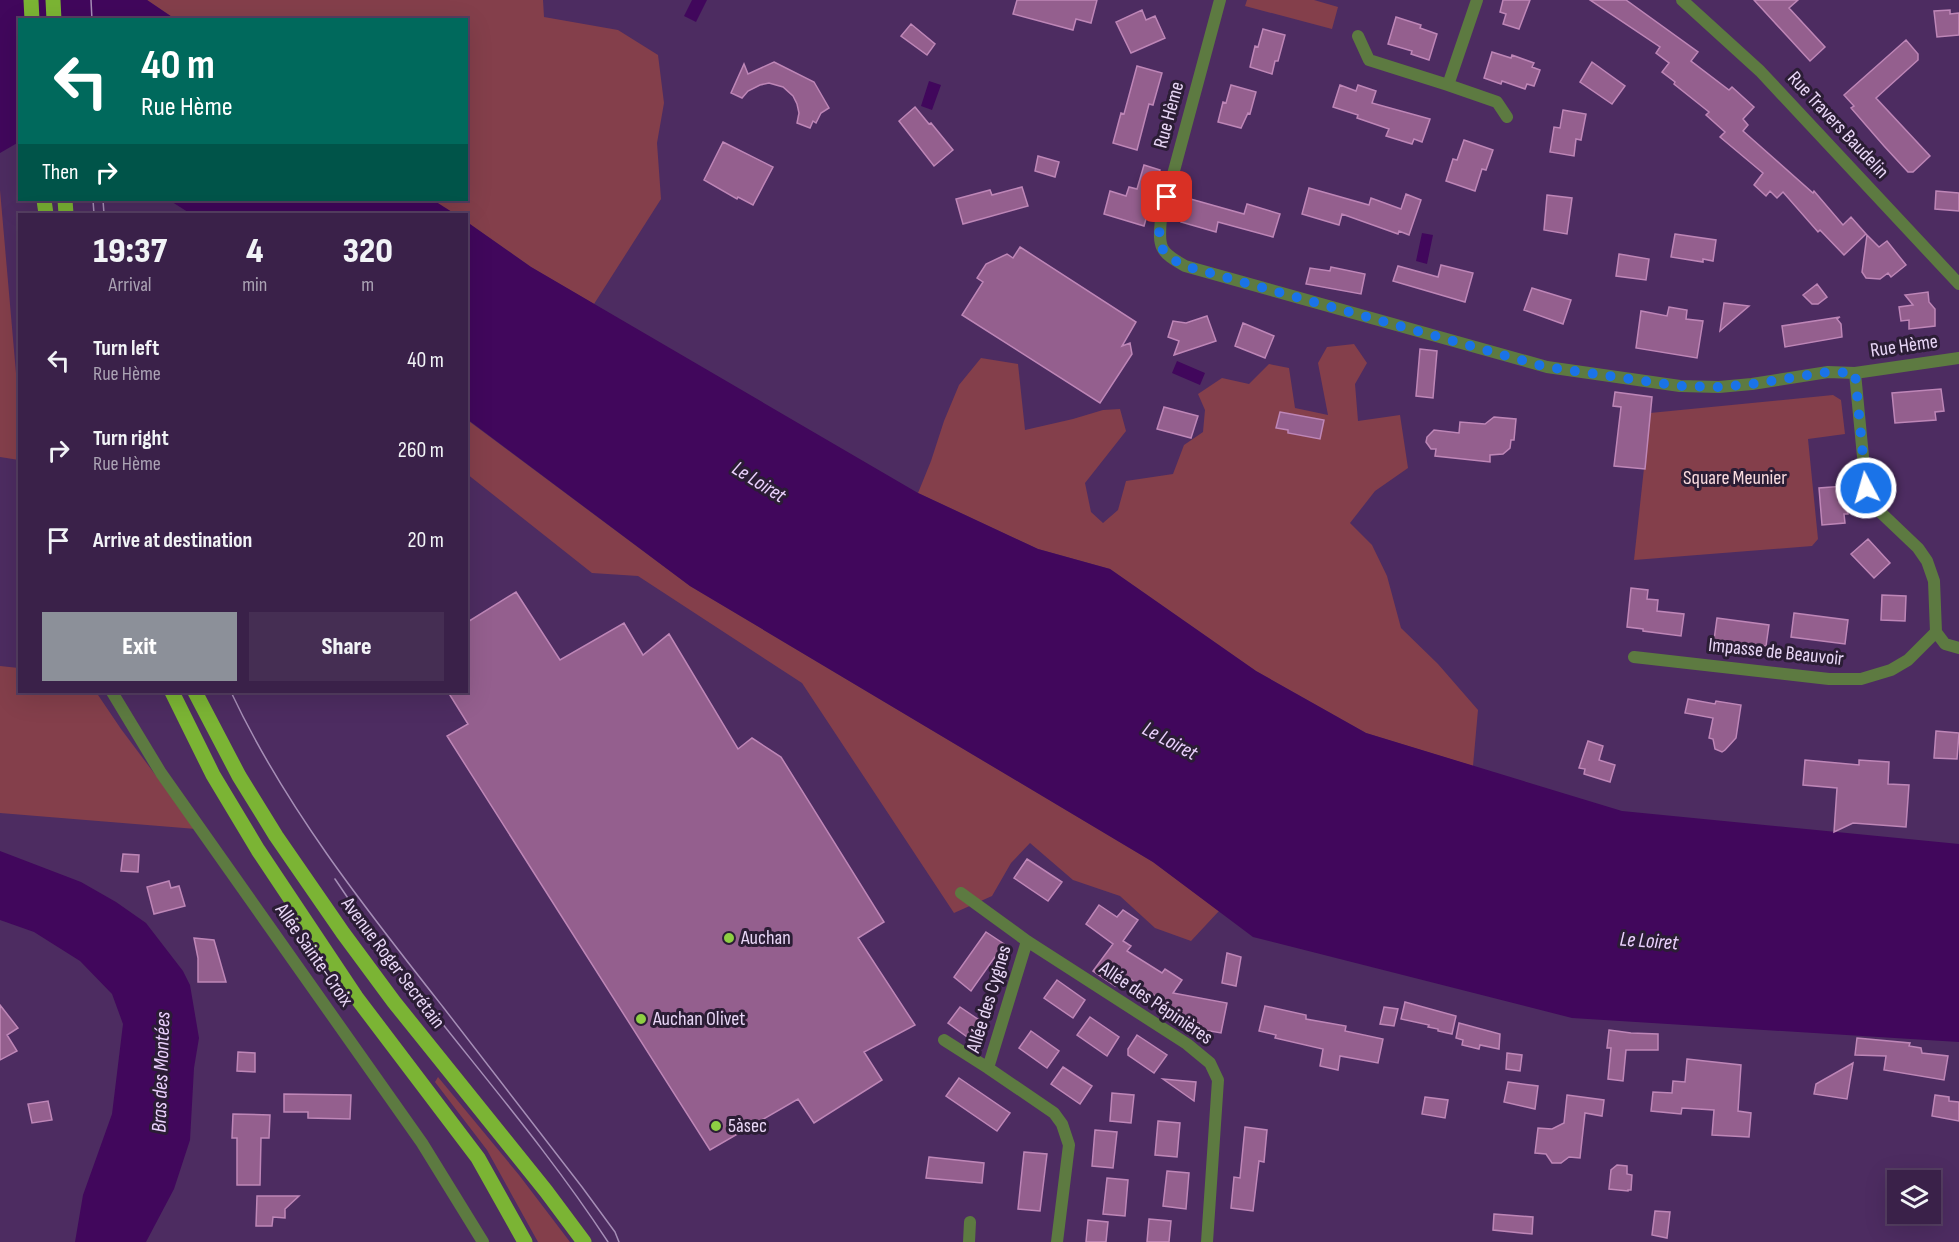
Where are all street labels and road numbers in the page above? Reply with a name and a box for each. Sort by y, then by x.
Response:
street label: Rue Travers Baudelin [1782,66,1894,184]
street label: Rue Hème [1149,79,1189,151]
street label: Rue Hème [1869,329,1939,363]
street label: Impasse de Beauvoir [1707,633,1845,671]
street label: Avenue Roger Secrétain [335,892,450,1033]
street label: Allée Sainte-Croix [269,898,359,1011]
street label: Allée des Cygnes [961,942,1017,1056]
street label: Allée des Pépinières [1094,956,1217,1050]

